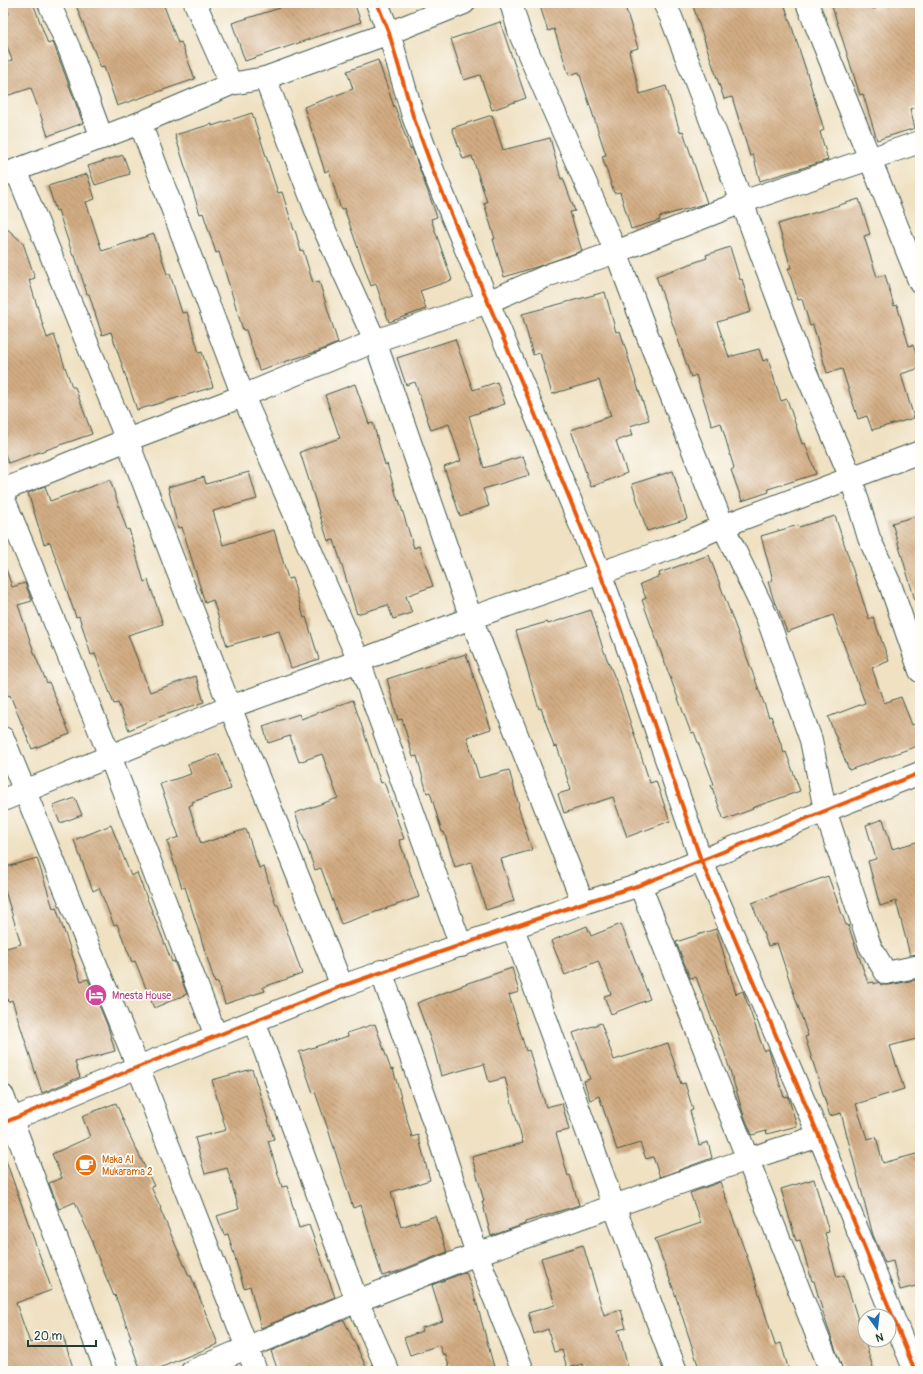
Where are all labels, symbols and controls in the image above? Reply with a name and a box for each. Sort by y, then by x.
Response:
hotel icon: Mnesta House [83,982,109,1008]
place label: Mnesta House [112,990,171,1002]
cafe icon: Maka Al Mukarama 2 [73,1152,99,1178]
place label: Maka Al Mukarama 2 [102,1154,153,1178]
north arrow [857,1308,897,1348]
scale bar [28,1322,96,1348]
text: 20 m [34,1329,63,1344]
text: N [874,1330,885,1345]

